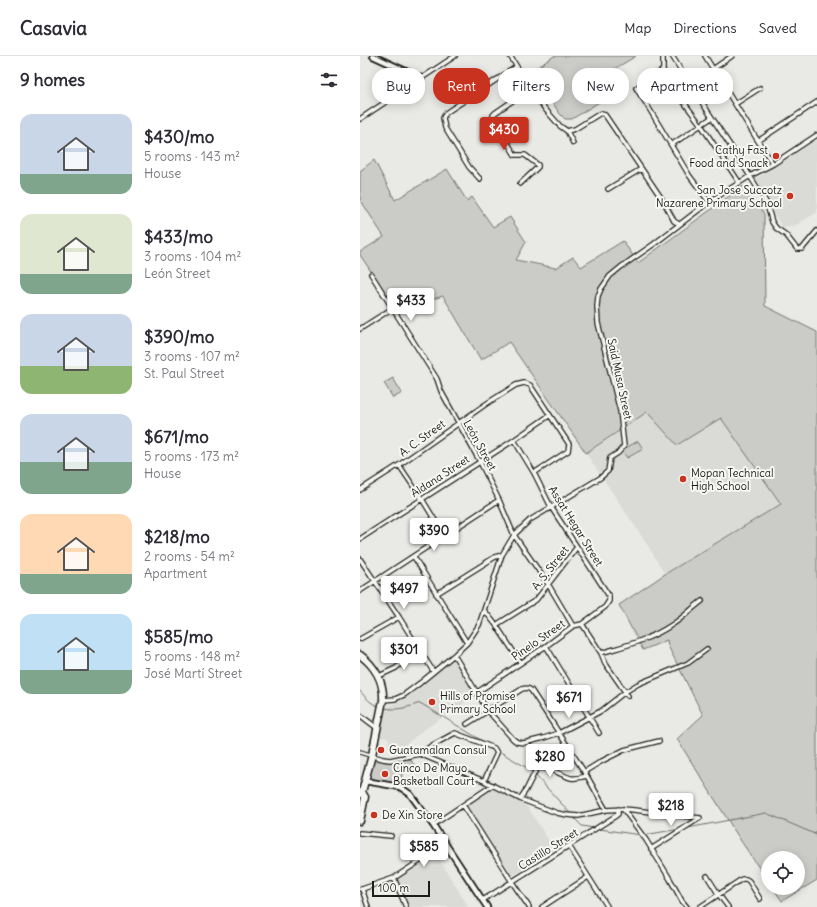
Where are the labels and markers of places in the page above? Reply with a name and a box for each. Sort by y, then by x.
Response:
pin: $430 [480,117,528,151]
place label: Cathy Fast Food and Snack [689,143,768,170]
marker: Cathy Fast Food and Snack [771,151,781,161]
place label: San Jose Succotz Nazarene Primary School [656,183,782,210]
marker: San Jose Succotz Nazarene Primary School [785,191,795,201]
pin: $433 [387,288,435,322]
place label: Mopan Technical High School [691,466,774,493]
marker: Mopan Technical High School [678,474,688,484]
pin: $390 [410,518,458,552]
pin: $497 [380,576,428,610]
pin: $301 [380,637,428,671]
pin: $671 [545,685,593,719]
place label: Hills of Promise Primary School [440,689,516,716]
marker: Hills of Promise Primary School [427,697,437,707]
place label: Guatamalan Consul [389,743,487,757]
pin: $280 [526,744,574,778]
marker: Guatamalan Consul [376,745,386,755]
place label: Cinco De Mayo Basketball Court [393,761,475,788]
marker: Cinco De Mayo Basketball Court [380,769,390,779]
pin: $218 [647,793,695,827]
place label: De Xin Store [382,808,443,822]
marker: De Xin Store [369,810,379,820]
pin: $585 [400,834,448,868]

